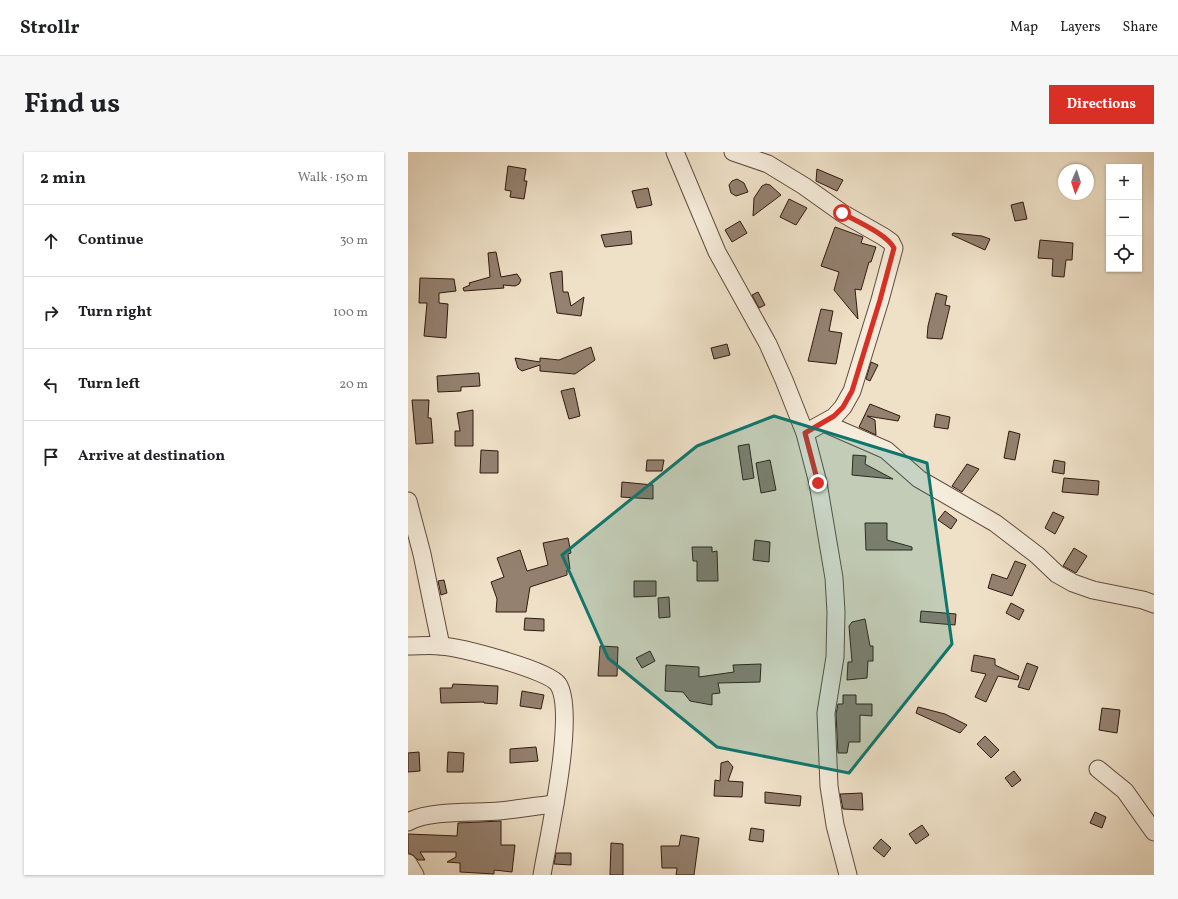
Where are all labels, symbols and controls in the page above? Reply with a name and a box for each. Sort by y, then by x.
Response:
text: Strollr [20,15,80,41]
text: Map [1010,18,1038,37]
text: Layers [1060,18,1100,37]
text: Share [1122,18,1158,37]
text: Find us [24,85,120,124]
button: Directions [1049,85,1154,124]
north arrow [1058,164,1094,200]
map controls [1106,164,1142,272]
button: + [1106,164,1142,200]
text: 2 min [40,167,86,190]
text: Walk · 150 m [298,169,368,187]
button: − [1106,200,1142,236]
route start [833,204,851,222]
icon: ahead [40,230,62,252]
text: Continue [78,230,143,251]
text: 30 m [340,232,368,250]
button: locate [1106,236,1142,272]
icon: right [40,302,62,324]
text: Turn right [78,302,152,323]
text: 100 m [333,304,368,322]
icon: left [40,374,62,396]
text: Turn left [78,374,140,395]
text: 20 m [339,376,368,394]
icon: arrive [40,446,62,468]
text: Arrive at destination [78,446,225,467]
route end [809,474,827,492]

